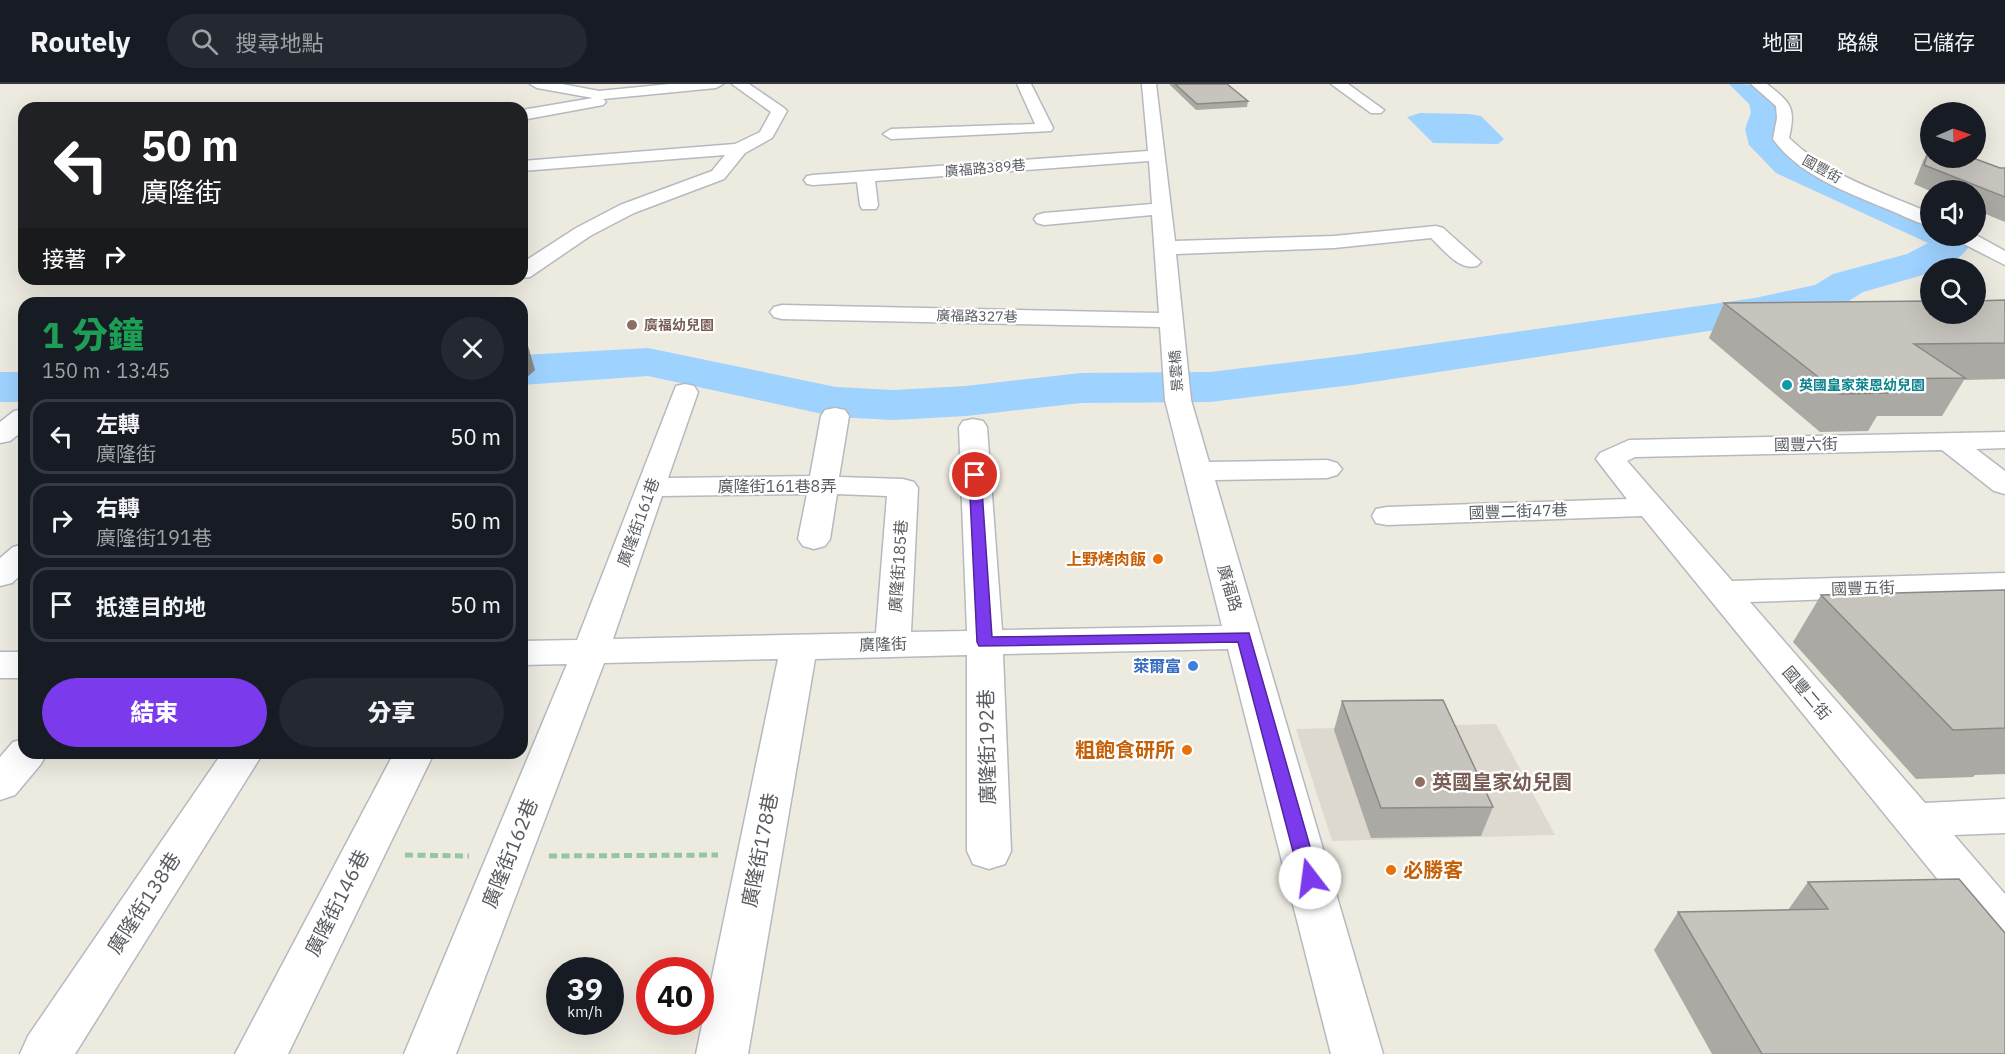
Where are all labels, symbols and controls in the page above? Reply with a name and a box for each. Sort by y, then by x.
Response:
search box [167,14,587,68]
text: Routely [30,23,131,60]
icon: search [188,25,221,58]
text: 搜尋地點 [236,28,324,57]
text: 地圖 [1762,28,1804,56]
text: 路線 [1837,28,1879,56]
text: 已儲存 [1912,28,1975,56]
north arrow [1920,102,1986,168]
map controls [1920,102,1986,324]
text: 50 m [141,118,239,173]
icon: left [42,126,120,204]
street label: 國豐街 [1799,151,1845,187]
street label: 廣福路389巷 [944,155,1026,181]
text: 廣隆街 [141,174,222,209]
button: sound [1920,180,1986,246]
icon: right [98,240,131,273]
text: 接著 [42,244,86,273]
button: search [1920,258,1986,324]
street label: 廣福路327巷 [936,306,1018,326]
text: 1 分鐘 [42,311,144,358]
place label: 廣福幼兒園 [644,316,714,334]
button: close [441,317,504,380]
marker: 廣福幼兒園 [625,318,639,332]
street label: 景雲橋 [1166,349,1186,393]
text: 150 m · 13:45 [42,357,170,384]
place label: 英國皇家萊恩幼兒園 [1799,376,1925,394]
marker: 英國皇家萊恩幼兒園 [1780,378,1794,392]
text: 左轉 [96,409,140,438]
icon: left [45,420,78,453]
text: 50 m [450,422,501,451]
street label: 國豐六街 [1774,433,1838,455]
text: 廣隆街 [96,440,156,467]
pin [949,449,1000,500]
icon: arrive [958,458,991,491]
street label: 廣隆街161巷 [613,475,663,569]
street label: 廣隆街161巷8弄 [718,476,836,496]
text: 右轉 [96,493,140,522]
street label: 國豐二街47巷 [1468,499,1568,523]
icon: right [45,504,78,537]
text: 50 m [450,506,501,535]
street label: 廣隆街185巷 [885,519,911,613]
text: 廣隆街191巷 [96,524,212,551]
place label: 上野烤肉飯 [1066,549,1146,569]
marker: 上野烤肉飯 [1151,552,1165,566]
street label: 廣福路 [1214,562,1246,614]
street label: 國豐五街 [1831,577,1895,599]
icon: arrive [45,588,78,621]
text: 50 m [450,590,501,619]
text: 抵達目的地 [96,592,206,621]
street label: 廣隆街 [859,633,907,655]
place label: 萊爾富 [1133,656,1181,676]
marker: 萊爾富 [1186,659,1200,673]
street label: 國豐二街 [1779,662,1835,724]
button: 結束 [42,678,267,747]
button: 分享 [279,678,504,747]
street label: 廣隆街192巷 [972,689,1001,805]
place label: 粗飽食研所 [1075,736,1175,763]
marker: 粗飽食研所 [1180,743,1194,757]
place label: 英國皇家幼兒園 [1432,768,1572,795]
marker: 英國皇家幼兒園 [1413,775,1427,789]
street label: 廣隆街178巷 [735,790,784,909]
street label: 廣隆街162巷 [475,794,544,912]
street label: 廣隆街146巷 [298,845,375,961]
position arrow [1278,846,1342,910]
street label: 廣隆街138巷 [101,847,186,959]
place label: 必勝客 [1403,856,1463,883]
marker: 必勝客 [1384,863,1398,877]
speed limit sign: 40 [636,957,714,1035]
text: 39 [567,969,603,1008]
text: km/h [567,1002,603,1021]

